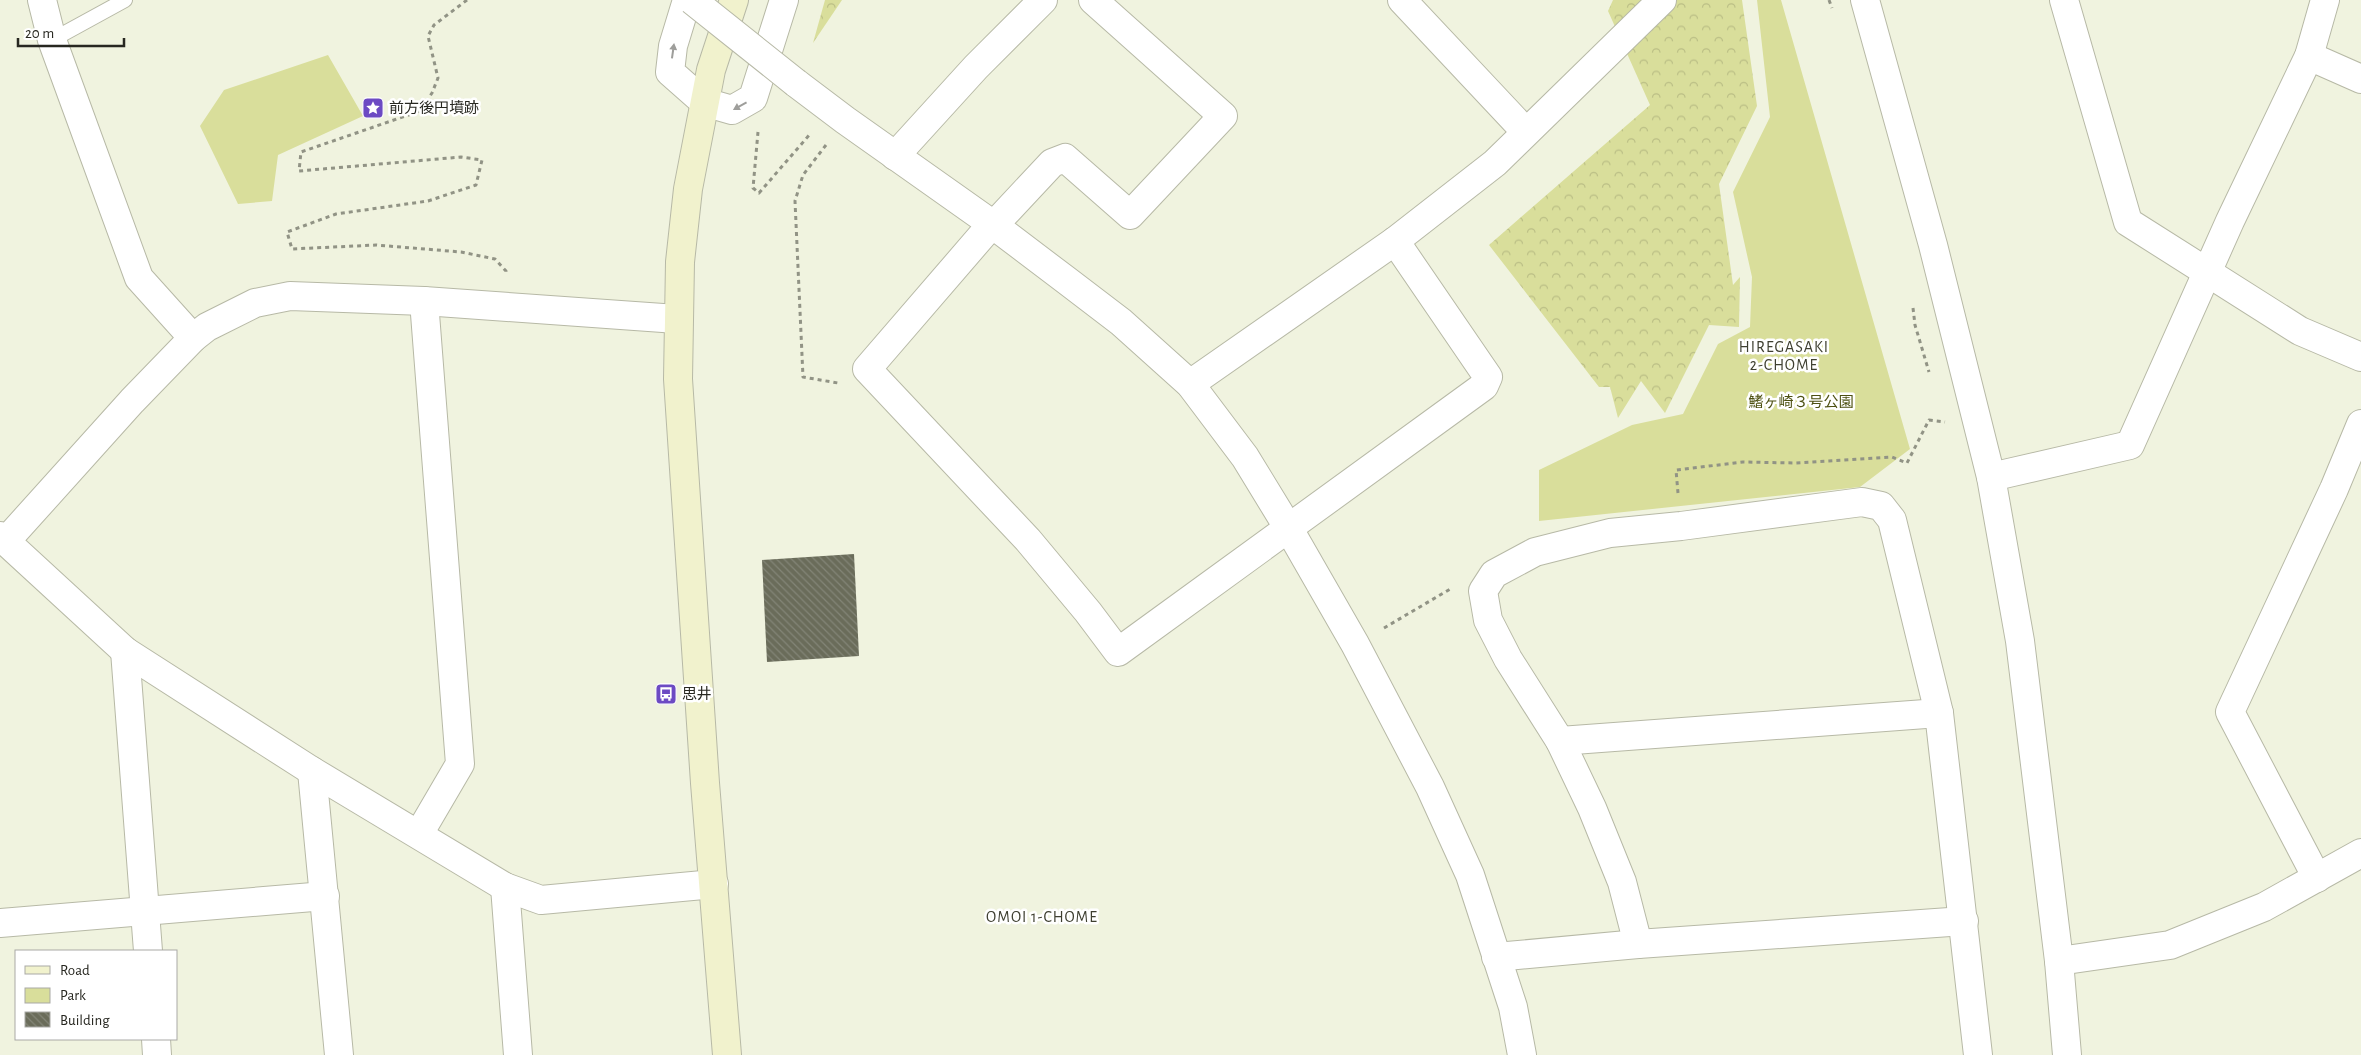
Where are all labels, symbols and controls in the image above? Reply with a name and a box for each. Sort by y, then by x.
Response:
scale bar [18,15,124,47]
text: 20 m [25,26,54,41]
one-way arrow [669,43,677,59]
place icon: 前方後円墳跡 [361,96,385,120]
place label: 前方後円墳跡 [389,100,479,116]
one-way arrow [732,102,747,110]
district label: HIREGASAKI 2-CHOME [1739,339,1829,373]
park label: 鰭ヶ崎３号公園 [1748,394,1854,410]
bus stop icon: 思井 [654,682,678,706]
place label: 思井 [682,685,712,702]
district label: OMOI 1-CHOME [986,909,1098,925]
legend [15,950,178,1040]
text: Road [60,963,90,978]
text: Park [60,988,86,1003]
text: Building [60,1013,110,1028]

